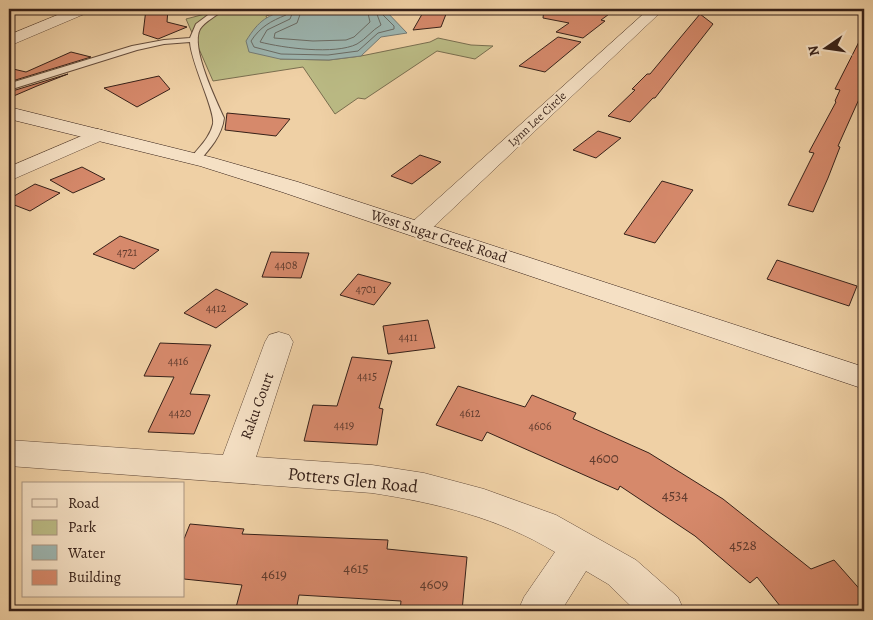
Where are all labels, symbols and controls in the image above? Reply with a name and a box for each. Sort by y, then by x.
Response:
north arrow [800,22,850,72]
text: N [803,44,824,58]
street label: Lynn Lee Circle [504,88,570,150]
street label: West Sugar Creek Road [367,204,511,268]
house number: 4721 [117,244,137,260]
house number: 4408 [274,257,298,273]
house number: 4701 [356,281,376,297]
house number: 4412 [206,300,227,316]
house number: 4411 [398,329,418,345]
house number: 4416 [168,353,189,369]
house number: 4415 [357,368,377,384]
street label: Raku Court [236,370,278,442]
house number: 4420 [169,405,191,421]
house number: 4612 [460,405,481,421]
house number: 4419 [334,417,354,433]
house number: 4606 [529,418,552,434]
house number: 4600 [589,448,619,468]
street label: Potters Glen Road [287,461,420,499]
legend [22,482,185,598]
house number: 4534 [662,485,688,505]
text: Road [68,493,100,513]
text: Park [68,517,97,537]
house number: 4528 [729,535,757,555]
text: Water [67,543,105,563]
house number: 4615 [343,558,369,578]
house number: 4619 [261,564,287,584]
text: Building [68,567,121,587]
house number: 4609 [420,574,448,594]

